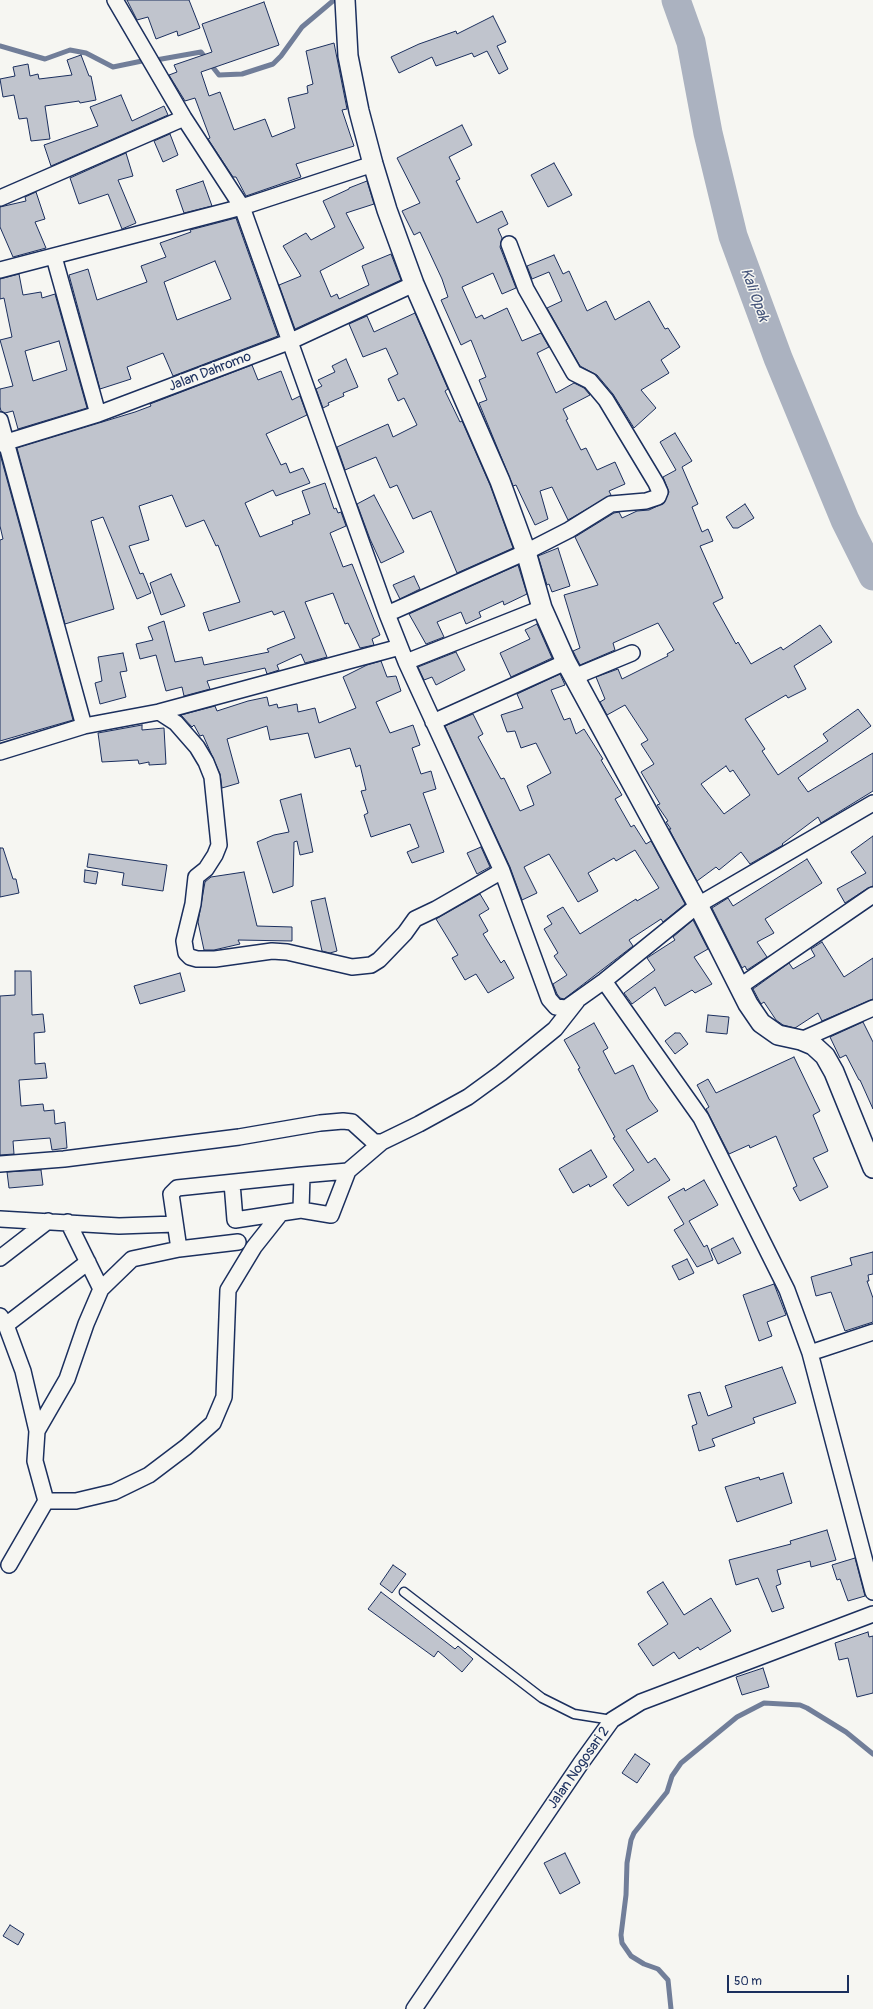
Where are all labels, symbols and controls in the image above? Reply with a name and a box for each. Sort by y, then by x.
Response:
water label: Kali Opak [736,266,772,324]
street label: Jalan Dahromo [166,349,254,395]
street label: Jalan Nogosari 2 [545,1724,613,1812]
scale bar [729,1967,851,1993]
text: 50 m [734,1974,762,1989]

